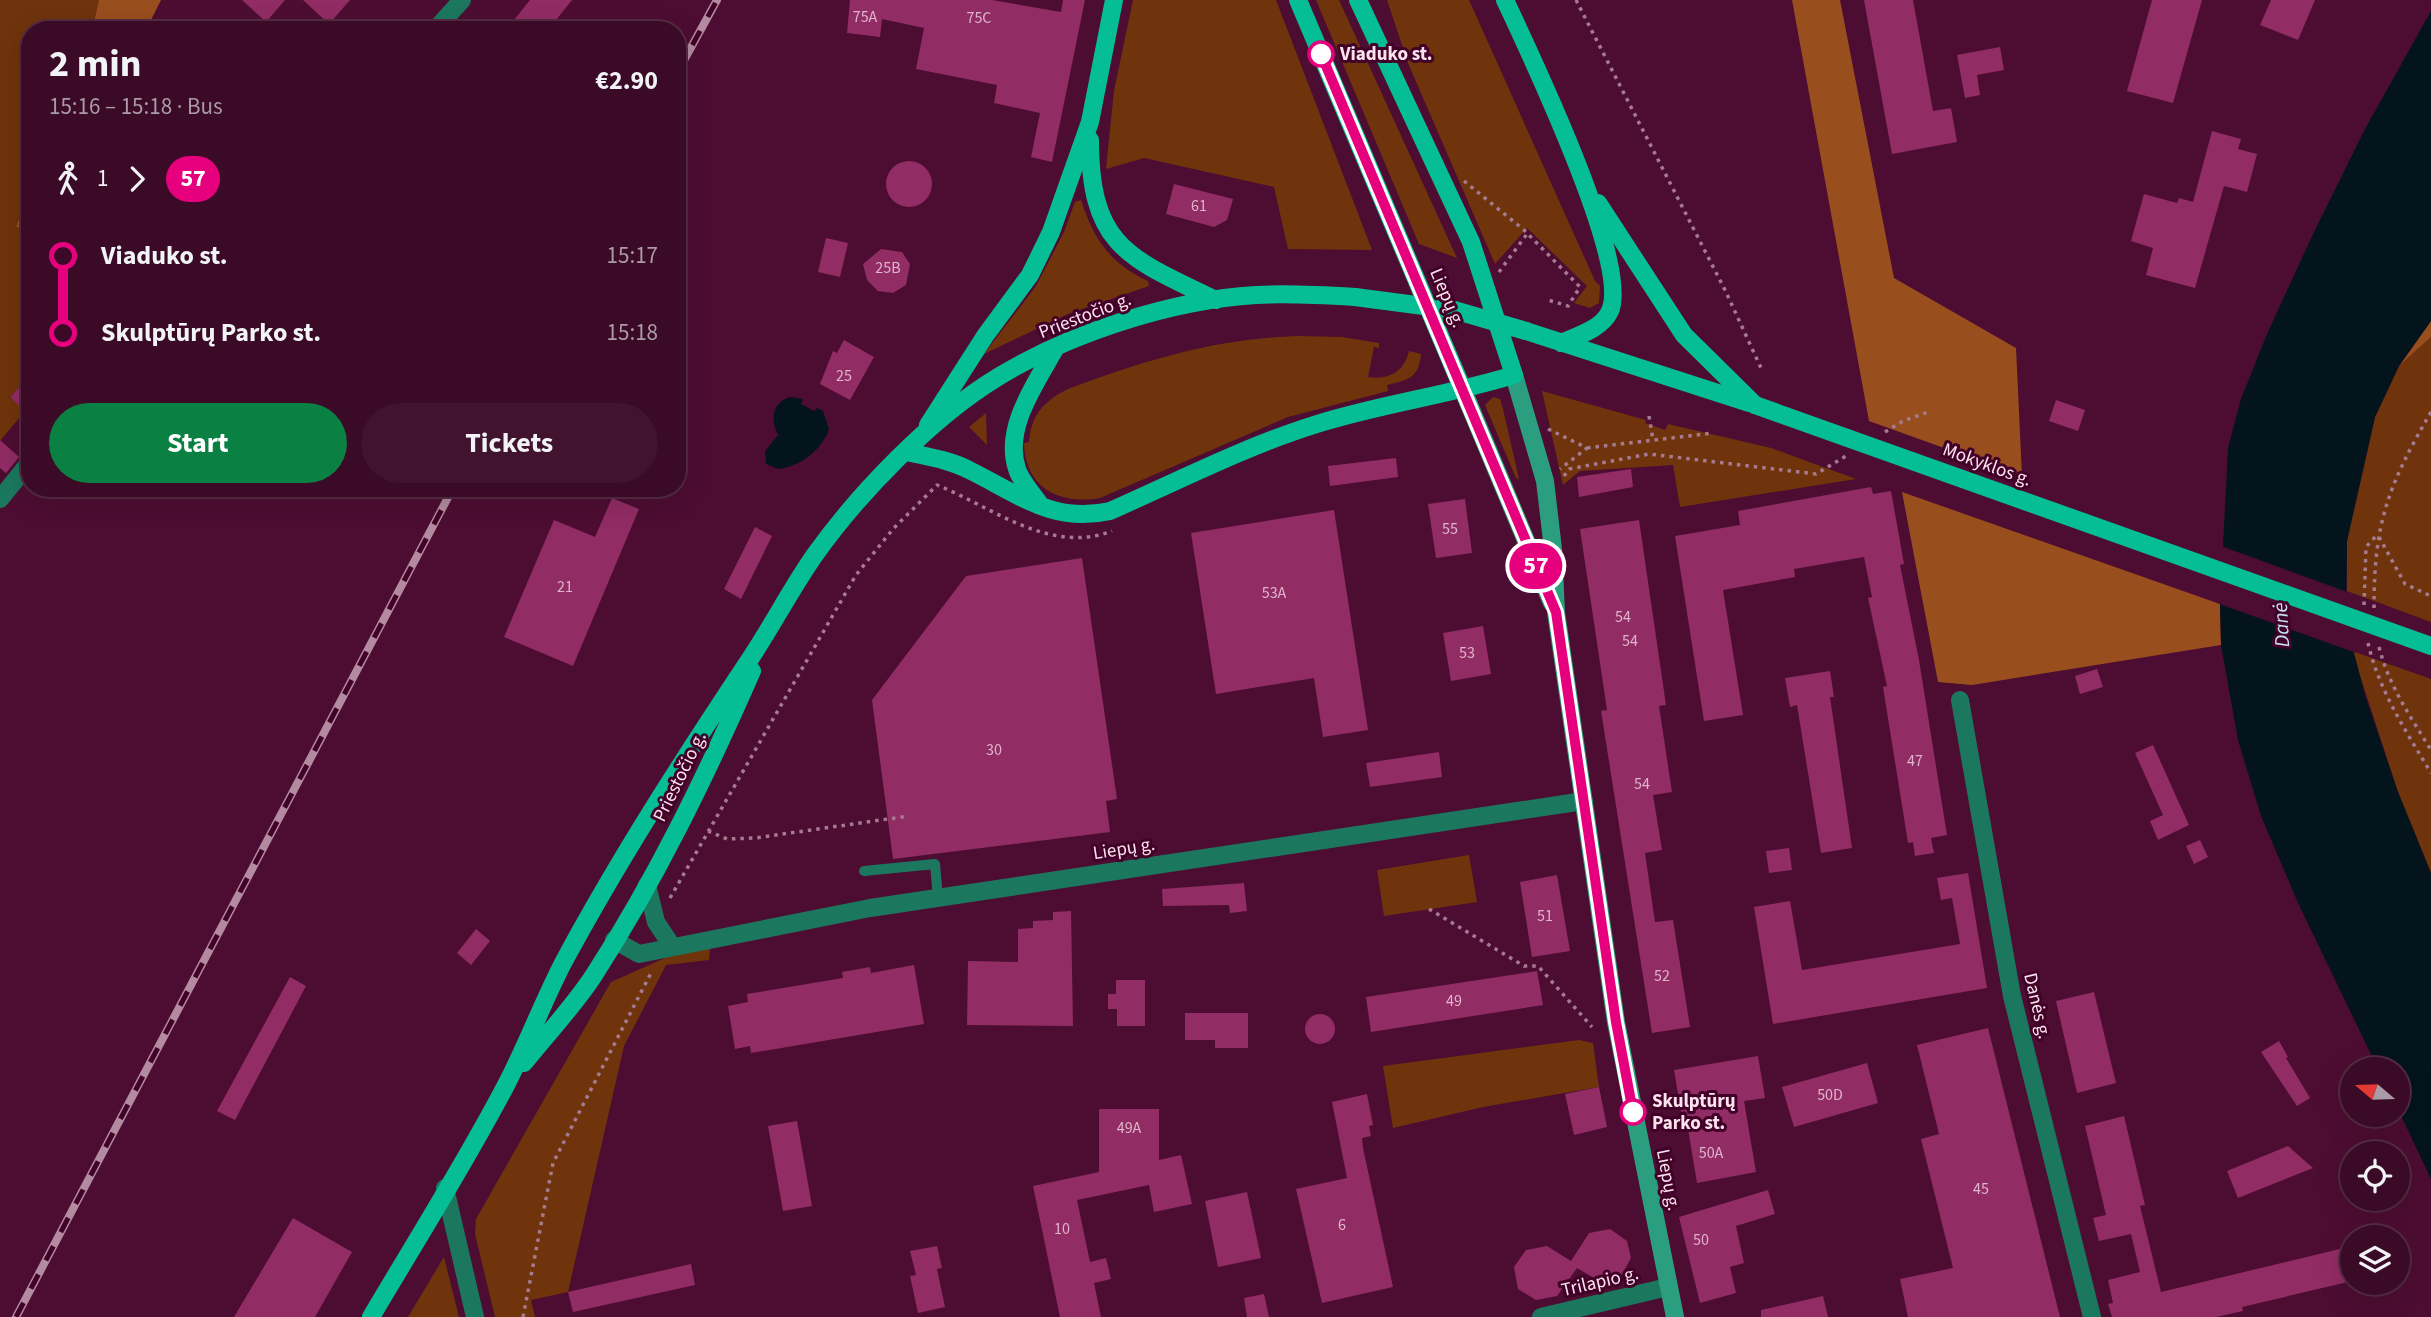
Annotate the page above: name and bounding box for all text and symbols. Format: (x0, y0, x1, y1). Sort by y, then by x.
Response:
house number: 75A (853, 6, 878, 28)
house number: 75C (966, 7, 992, 29)
text: 2 min (49, 37, 141, 91)
marker: Viaduko st. (1308, 41, 1334, 67)
place label: Viaduko st. (1339, 41, 1433, 68)
text: €2.90 (595, 62, 658, 99)
text: 15:16 – 15:18 · Bus (49, 90, 223, 123)
icon: walk (49, 160, 87, 198)
icon: forward (118, 160, 156, 198)
text: 57 (180, 161, 206, 196)
text: 1 (97, 162, 108, 195)
house number: 61 (1191, 195, 1207, 217)
text: Viaduko st. (101, 237, 228, 274)
text: 15:17 (607, 239, 658, 272)
house number: 25B (875, 257, 901, 279)
street label: Liepų g. (1422, 264, 1472, 332)
street label: Priestočio g. (1035, 286, 1135, 346)
text: Skulptūrų Parko st. (101, 314, 321, 351)
text: 15:18 (607, 316, 658, 349)
house number: 25 (836, 365, 852, 387)
button: Start (49, 403, 347, 483)
button: Tickets (361, 403, 658, 483)
street label: Mokyklos g. (1939, 436, 2035, 494)
house number: 55 (1442, 518, 1458, 540)
line badge: 57 (1504, 543, 1568, 589)
text: 57 (1523, 548, 1549, 583)
house number: 21 (557, 576, 573, 598)
house number: 53A (1262, 582, 1287, 604)
water label: Danė (2265, 602, 2297, 648)
house number: 54 (1615, 606, 1631, 628)
house number: 54 (1622, 630, 1638, 652)
house number: 53 (1459, 642, 1475, 664)
street label: Priestočio g. (647, 727, 713, 827)
house number: 30 (986, 739, 1002, 761)
house number: 47 (1907, 750, 1923, 772)
house number: 54 (1634, 773, 1650, 795)
street label: Liepų g. (1091, 831, 1157, 867)
house number: 51 (1537, 905, 1553, 927)
house number: 52 (1654, 965, 1670, 987)
street label: Danės g. (2016, 970, 2058, 1042)
house number: 49 (1446, 990, 1462, 1012)
north arrow (2340, 1057, 2410, 1127)
map controls (2340, 1057, 2410, 1295)
house number: 50D (1817, 1084, 1843, 1106)
place label: Skulptūrų Parko st. (1652, 1088, 1736, 1137)
marker: Skulptūrų Parko st. (1620, 1099, 1646, 1125)
house number: 49A (1117, 1117, 1142, 1139)
button: locate (2340, 1141, 2410, 1211)
house number: 50A (1699, 1142, 1724, 1164)
street label: Liepų g. (1649, 1147, 1687, 1213)
house number: 45 (1973, 1178, 1989, 1200)
house number: 6 (1338, 1214, 1346, 1236)
house number: 10 (1054, 1218, 1070, 1240)
button: layers (2340, 1225, 2410, 1295)
house number: 50 (1693, 1229, 1709, 1251)
street label: Trilapio g. (1559, 1260, 1641, 1304)

